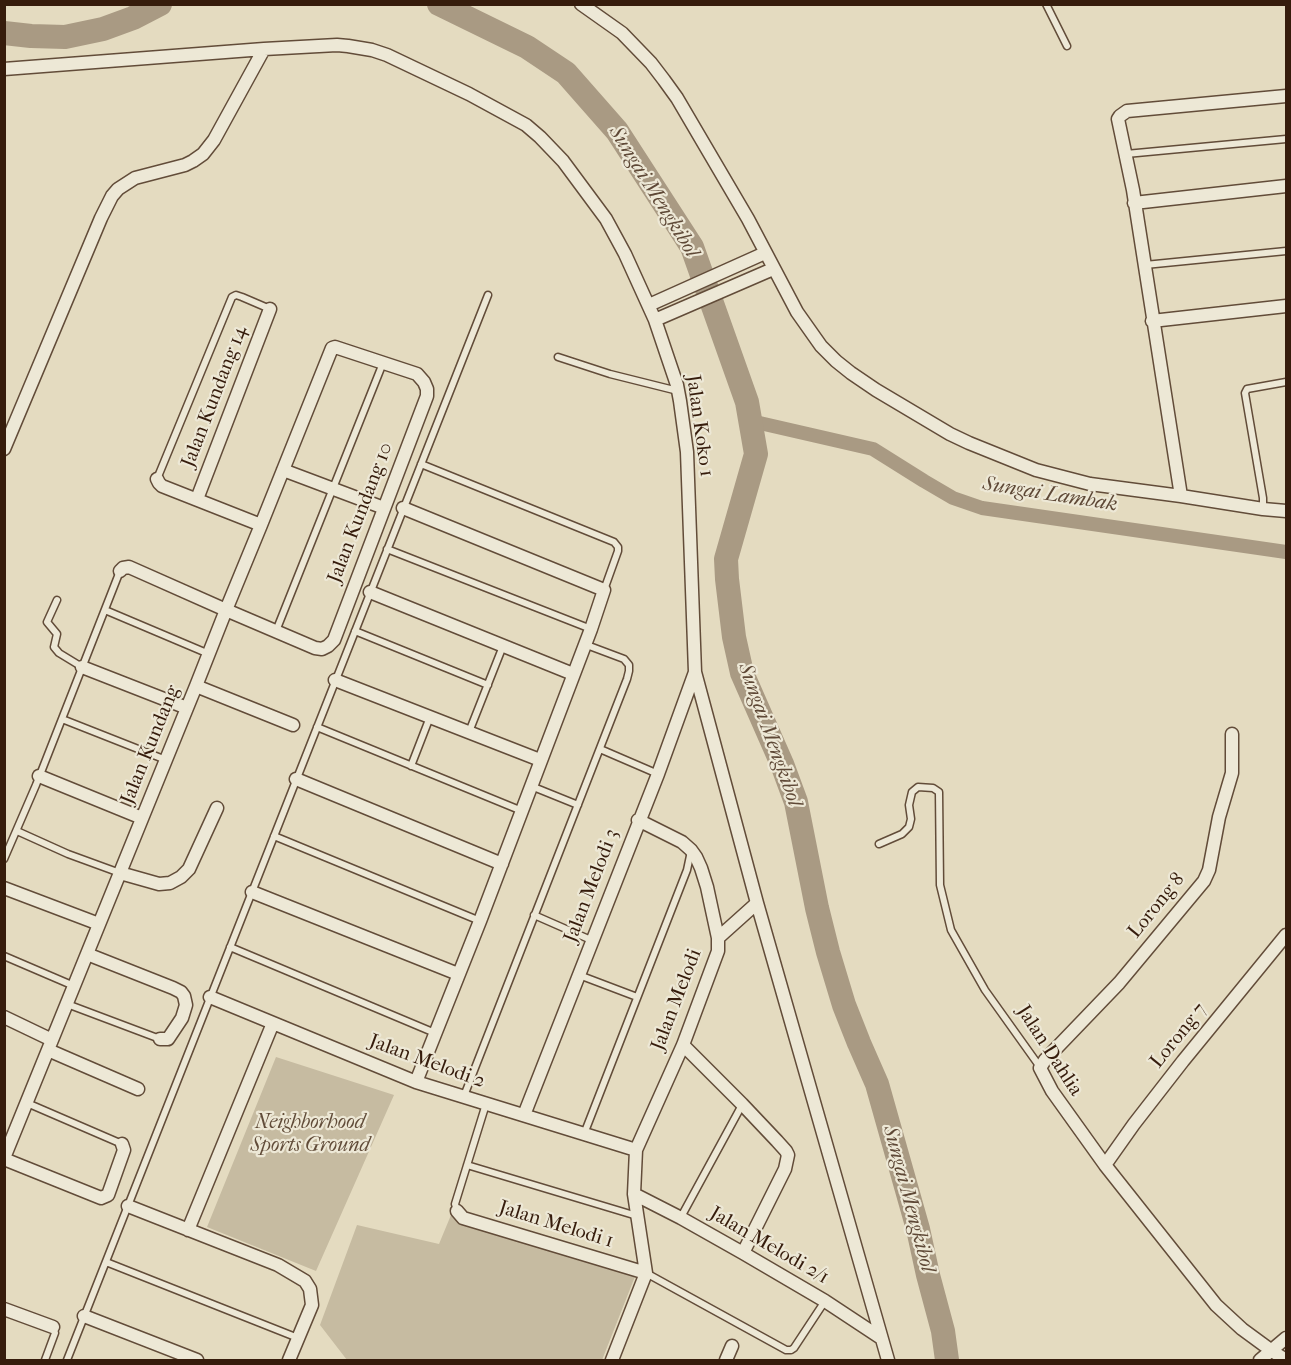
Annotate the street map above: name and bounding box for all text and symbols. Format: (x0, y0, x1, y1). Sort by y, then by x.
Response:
water label: Sungai Mengkibol (602, 122, 704, 262)
street label: Jalan Kundang 14 (177, 323, 253, 471)
street label: Jalan Koko 1 (680, 373, 718, 479)
street label: Jalan Kundang 10 (323, 439, 399, 587)
water label: Sungai Lambak (981, 472, 1119, 518)
water label: Sungai Mengkibol (731, 660, 807, 810)
street label: Jalan Kundang (116, 682, 186, 808)
street label: Jalan Melodi 3 (559, 826, 625, 946)
street label: Lorong 8 (1123, 868, 1191, 944)
street label: Jalan Melodi (647, 946, 707, 1054)
street label: Lorong 7 (1146, 999, 1212, 1073)
street label: Jalan Dahlia (1011, 1001, 1087, 1101)
street label: Jalan Melodi 2 (366, 1030, 488, 1094)
park label: Neighborhood Sports Ground (250, 1111, 370, 1158)
water label: Sungai Mengkibol (876, 1123, 940, 1275)
street label: Jalan Melodi 1 (496, 1196, 616, 1254)
street label: Jalan Melodi 2/1 (705, 1202, 833, 1290)

